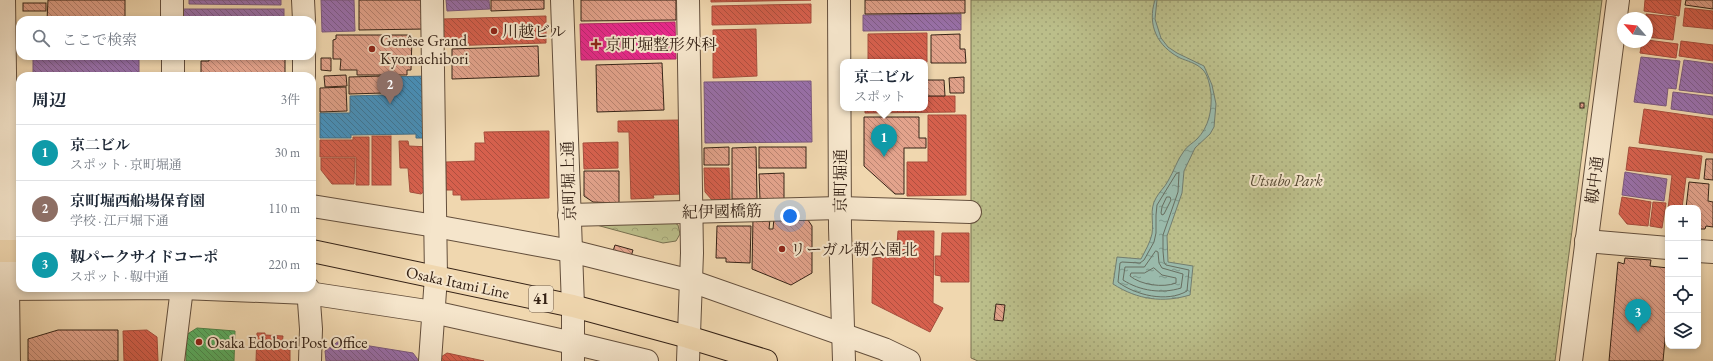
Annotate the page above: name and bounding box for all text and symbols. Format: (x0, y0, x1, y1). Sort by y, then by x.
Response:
north arrow (1617, 12, 1653, 48)
search box (16, 16, 316, 60)
place label: 川越ビル (502, 21, 566, 42)
marker: 川越ビル (489, 26, 499, 36)
icon: search (30, 27, 52, 49)
text: ここで検索 (62, 30, 137, 49)
place label: Genêse Grand Kyomachibori (380, 30, 468, 69)
place label: 京町堀整形外科 (605, 34, 717, 55)
marker: 京町堀整形外科 (590, 38, 602, 50)
marker: Genêse Grand Kyomachibori (367, 44, 377, 54)
popup (840, 59, 928, 111)
text: 京二ビル (854, 67, 914, 86)
pin: 2 (377, 71, 403, 104)
text: スポット (854, 88, 906, 105)
text: 周辺 (32, 89, 66, 111)
text: 3件 (281, 91, 300, 108)
pin: 1 (871, 124, 897, 157)
text: 京二ビル (70, 135, 130, 154)
street label: 京町堀上通 (557, 141, 580, 221)
text: 1 (42, 144, 48, 161)
text: 30 m (275, 144, 300, 161)
street label: 京町堀通 (830, 149, 851, 213)
street label: 靱中通 (1581, 155, 1608, 205)
text: スポット · 京町堀通 (70, 156, 182, 173)
park label: Utsubo Park (1249, 170, 1324, 191)
text: 京町堀西船場保育園 (70, 191, 205, 210)
text: 2 (42, 200, 48, 217)
text: 110 m (269, 200, 300, 217)
street label: 紀伊國橋筋 (682, 200, 762, 223)
map controls (1665, 205, 1701, 349)
button: + (1665, 205, 1701, 241)
your location (780, 206, 800, 226)
text: 学校 · 江戸堀下通 (70, 212, 169, 229)
place label: リーガル靭公園北 (790, 239, 918, 260)
button: − (1665, 241, 1701, 277)
marker: リーガル靭公園北 (777, 244, 787, 254)
text: 靱パークサイドコーポ (70, 247, 218, 266)
text: 3 (42, 256, 48, 273)
text: 220 m (269, 256, 300, 273)
street label: Osaka Itami Line (404, 261, 512, 304)
text: スポット · 靱中通 (70, 268, 169, 285)
button: locate (1665, 277, 1701, 313)
road number: 41 (529, 286, 553, 312)
pin: 3 (1625, 299, 1651, 332)
button: layers (1665, 313, 1701, 349)
place label: Osaka Edobori Post Office (207, 332, 368, 353)
marker: Osaka Edobori Post Office (194, 337, 204, 347)

